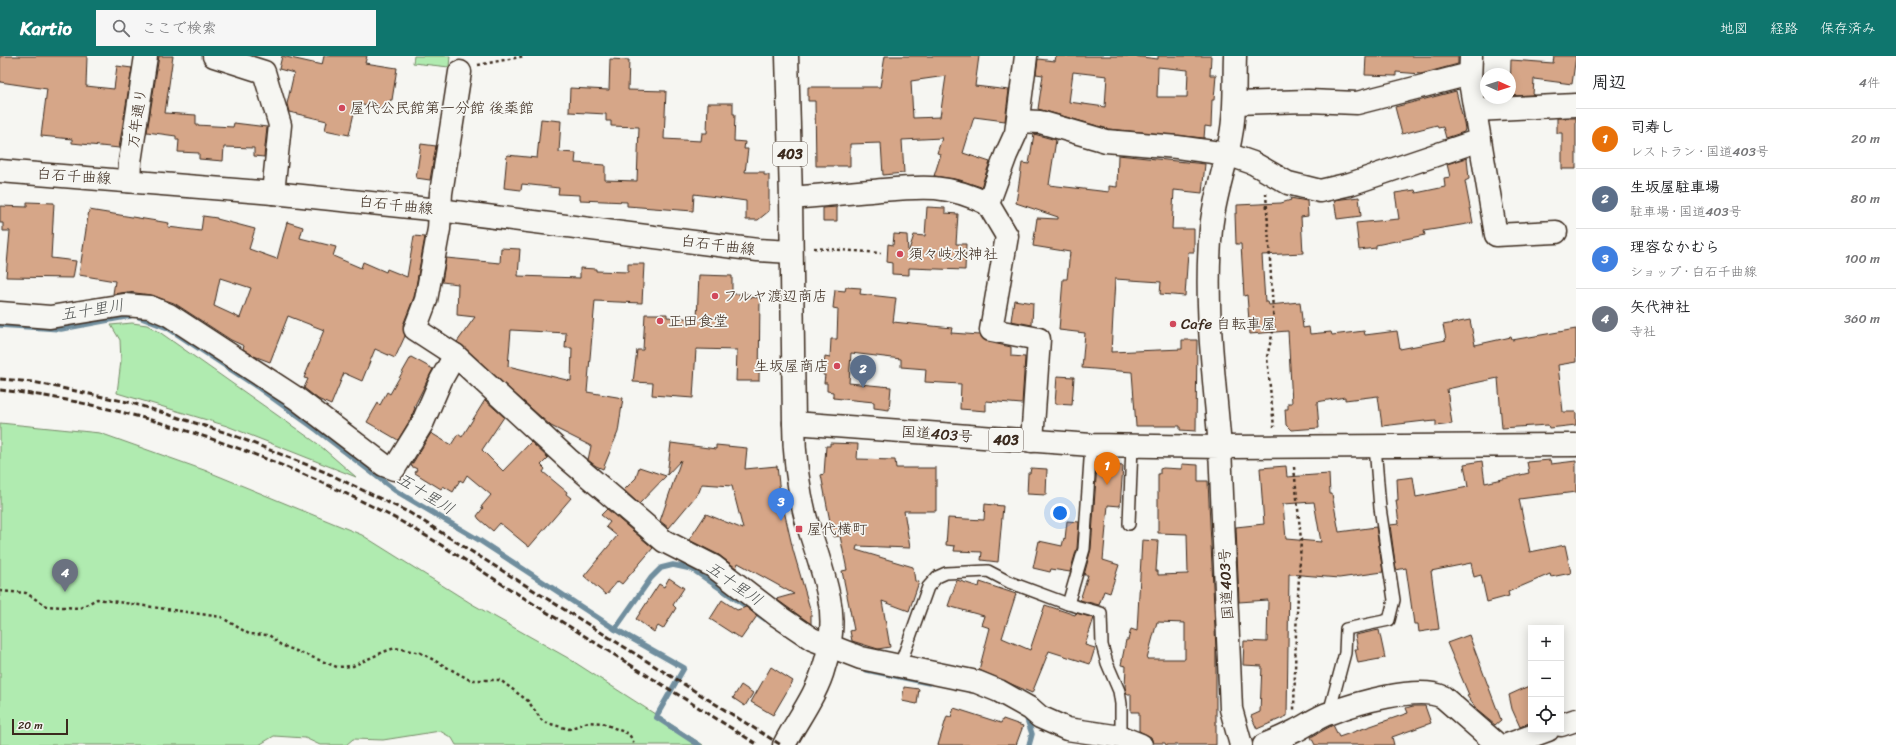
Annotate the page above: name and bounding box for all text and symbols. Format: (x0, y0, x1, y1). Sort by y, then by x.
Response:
search box (96, 10, 376, 46)
text: Kartio (20, 12, 72, 45)
text: ここで検索 (142, 15, 217, 41)
text: 地図 (1720, 16, 1748, 41)
text: 経路 (1770, 16, 1798, 41)
text: 保存済み (1820, 16, 1876, 41)
icon: search (110, 17, 132, 39)
text: 周辺 (1592, 67, 1626, 97)
north arrow (1480, 68, 1516, 104)
text: 4件 (1859, 71, 1880, 94)
street label: 万年通り (120, 86, 154, 150)
place label: 屋代公民館第一分館 後薬館 (350, 95, 534, 121)
marker: 屋代公民館第一分館 後薬館 (337, 103, 347, 113)
text: 司寿し (1630, 114, 1675, 140)
text: 1 (1602, 127, 1608, 150)
text: 20 m (1851, 127, 1880, 150)
text: レストラン · 国道403号 (1630, 140, 1769, 163)
road number: 403 (773, 142, 807, 166)
street label: 白石千曲線 (36, 160, 112, 192)
text: 生坂屋駐車場 (1630, 174, 1720, 200)
text: 2 (1601, 187, 1609, 210)
text: 80 m (1851, 187, 1880, 210)
street label: 白石千曲線 (357, 188, 435, 222)
text: 駐車場 · 国道403号 (1630, 200, 1742, 223)
street label: 白石千曲線 (679, 228, 757, 262)
text: 理容なかむら (1630, 234, 1720, 260)
place label: 須々岐水神社 (908, 241, 998, 267)
text: 3 (1601, 247, 1609, 270)
text: 100 m (1845, 247, 1880, 270)
marker: 須々岐水神社 (895, 249, 905, 259)
text: ショップ · 白石千曲線 (1630, 260, 1757, 283)
place label: フルヤ渡辺商店 (723, 283, 827, 309)
water label: 五十里川 (58, 290, 126, 329)
marker: フルヤ渡辺商店 (710, 291, 720, 301)
text: 矢代神社 (1630, 294, 1690, 320)
text: 4 (1601, 307, 1609, 330)
text: 360 m (1844, 307, 1880, 330)
place label: 正田食堂 (668, 308, 728, 334)
place label: Cafe 自転車屋 (1181, 311, 1276, 337)
marker: 正田食堂 (655, 316, 665, 326)
marker: Cafe 自転車屋 (1168, 319, 1178, 329)
text: 寺社 (1630, 320, 1656, 343)
place label: 生坂屋商店 (754, 353, 829, 379)
pin: 2 (850, 355, 876, 388)
marker: 生坂屋商店 (832, 361, 842, 371)
street label: 国道403号 (900, 419, 974, 449)
road number: 403 (989, 428, 1023, 452)
pin: 1 (1094, 452, 1120, 485)
water label: 五十里川 (391, 464, 461, 523)
pin: 3 (768, 488, 794, 521)
your location (1050, 503, 1070, 523)
place label: 屋代横町 (807, 516, 868, 542)
marker: 屋代横町 (794, 524, 804, 534)
street label: 国道403号 (1211, 547, 1241, 621)
water label: 五十里川 (700, 553, 769, 614)
pin: 4 (52, 559, 78, 592)
map controls (1528, 625, 1564, 733)
button: + (1528, 625, 1564, 661)
button: − (1528, 661, 1564, 697)
button: locate (1528, 697, 1564, 733)
text: 20 m (18, 716, 43, 735)
scale bar (12, 717, 68, 736)

